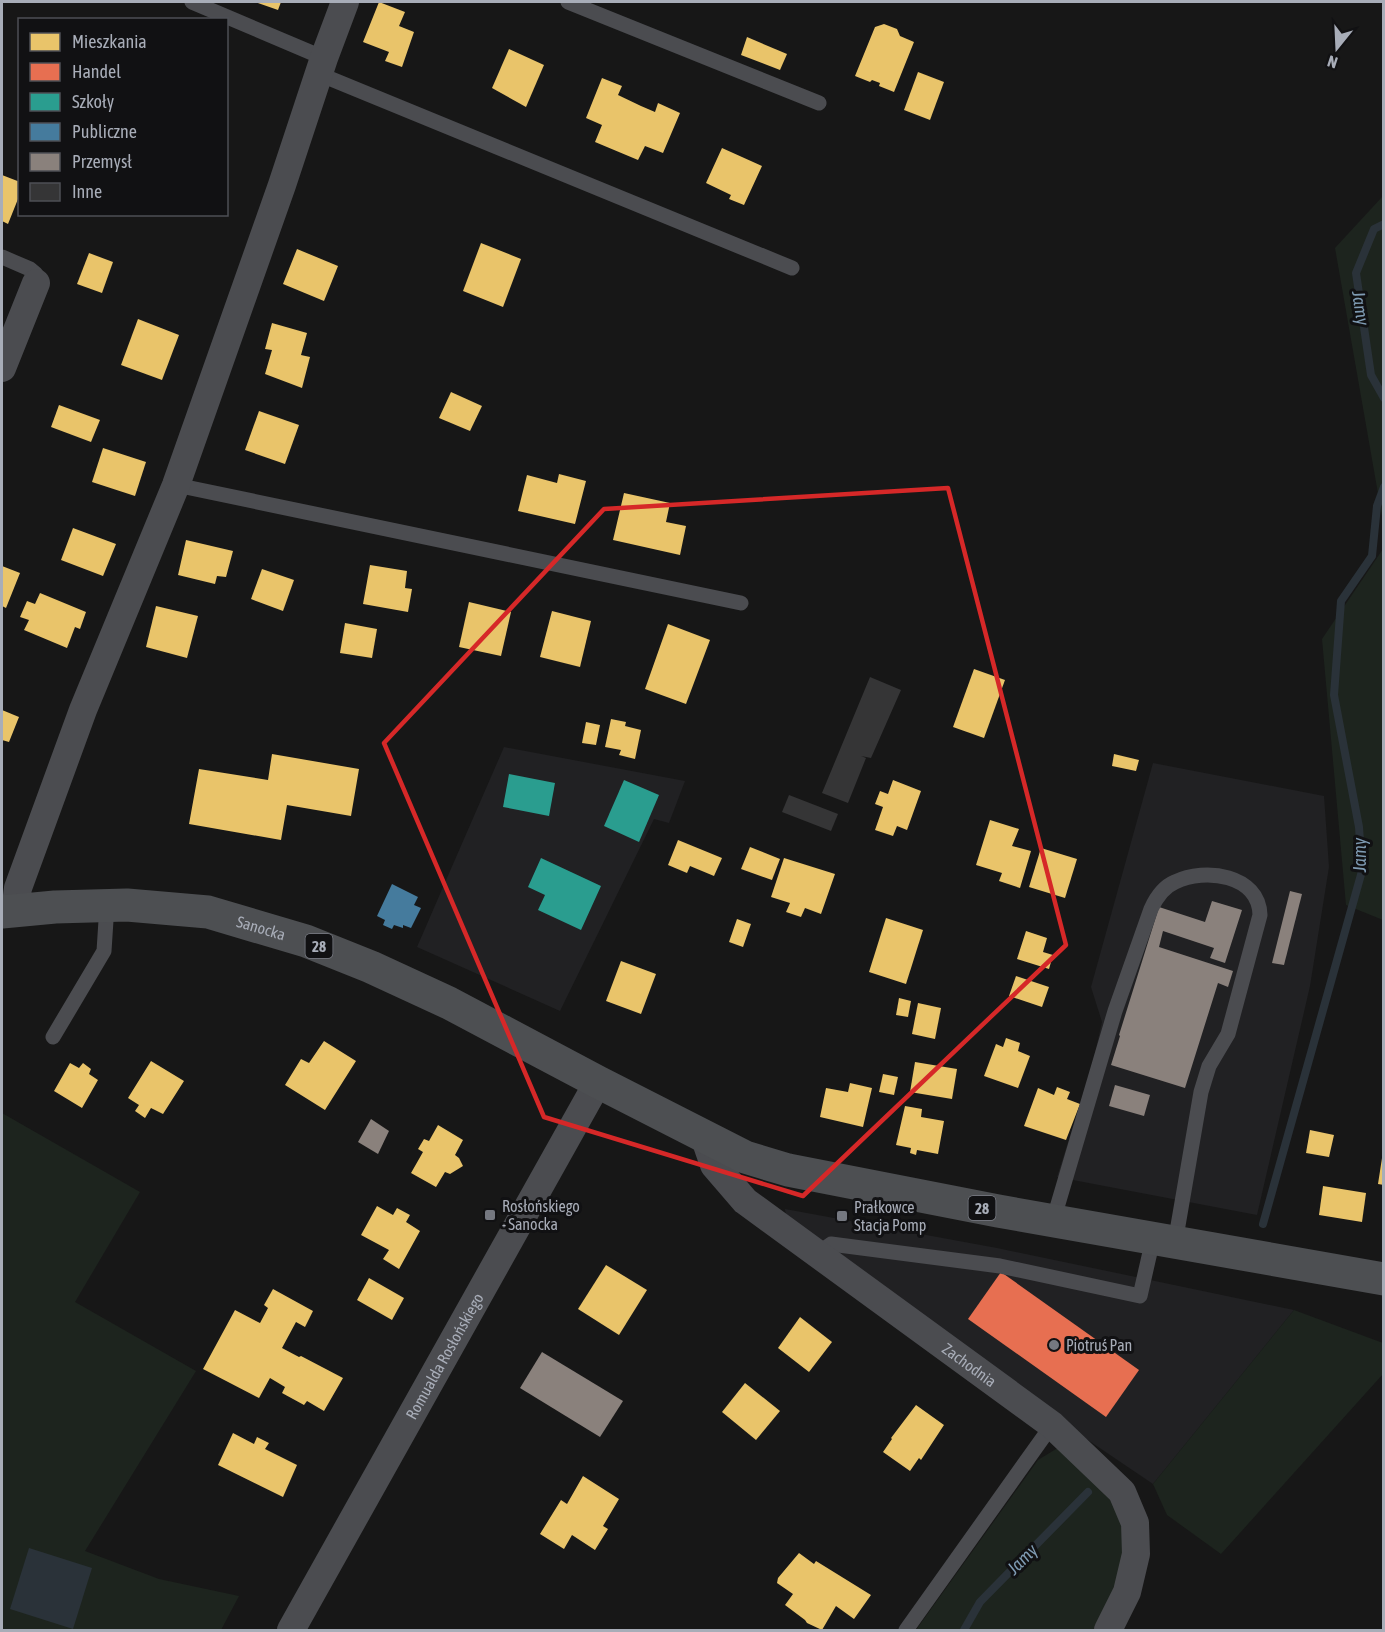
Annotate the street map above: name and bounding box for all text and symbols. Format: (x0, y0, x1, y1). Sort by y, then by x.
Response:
legend (18, 18, 228, 216)
north arrow (1307, 18, 1367, 78)
text: Mieszkania (72, 31, 147, 52)
text: N (1325, 52, 1340, 72)
text: Handel (72, 61, 121, 82)
text: Szkoły (72, 91, 114, 112)
text: Publiczne (72, 121, 137, 142)
text: Przemysł (72, 151, 132, 172)
text: Inne (72, 181, 102, 202)
water label: Jamy (1348, 288, 1374, 327)
water label: Jamy (1349, 837, 1370, 873)
street label: Sanocka (235, 912, 288, 943)
road number: 28 (306, 934, 332, 958)
road number: 28 (968, 1196, 996, 1220)
place label: Rosłońskiego - Sanocka (502, 1197, 580, 1233)
place label: Prałkowce Stacja Pomp (854, 1198, 926, 1235)
marker: Rosłońskiego - Sanocka (483, 1208, 497, 1222)
marker: Prałkowce Stacja Pomp (835, 1209, 849, 1223)
street label: Romualda Rosłońskiego (402, 1290, 487, 1422)
place label: Piotruś Pan (1066, 1336, 1132, 1354)
marker: Piotruś Pan (1047, 1338, 1061, 1352)
street label: Zachodnia (939, 1339, 1000, 1390)
water label: Jamy (1002, 1539, 1042, 1579)

